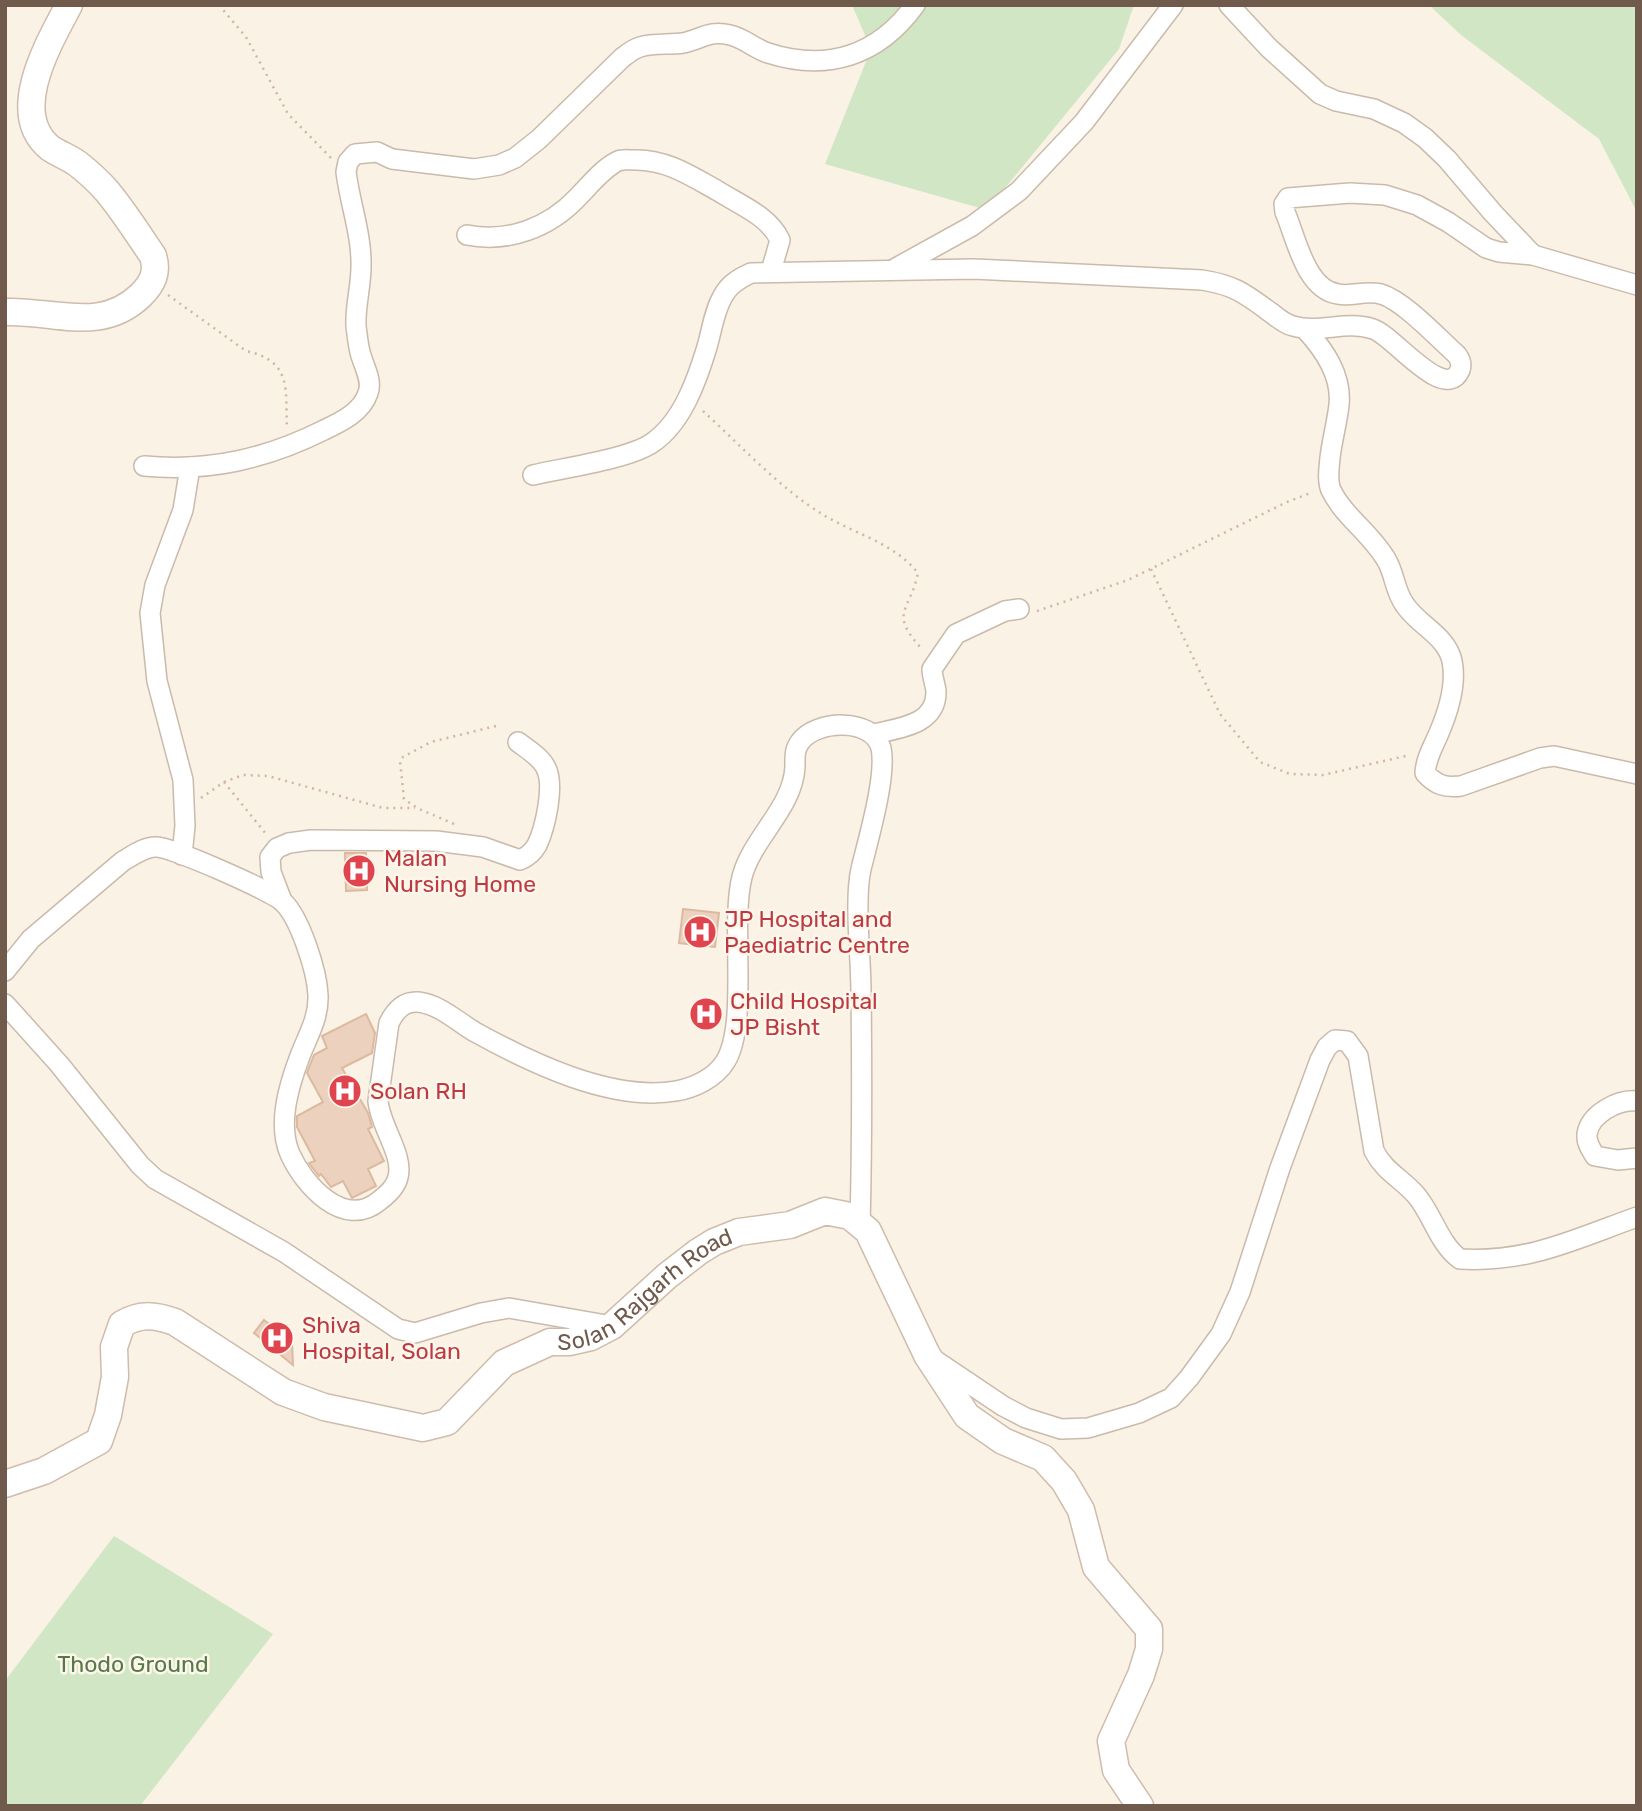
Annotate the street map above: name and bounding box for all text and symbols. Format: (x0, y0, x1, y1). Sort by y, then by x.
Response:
place label: Malan Nursing Home (384, 844, 536, 898)
hospital icon: Malan Nursing Home (340, 852, 378, 890)
place label: JP Hospital and Paediatric Centre (724, 905, 910, 959)
hospital icon: JP Hospital and Paediatric Centre (681, 913, 719, 951)
place label: Child Hospital JP Bisht (730, 987, 878, 1041)
hospital icon: Child Hospital JP Bisht (687, 995, 725, 1033)
hospital icon: Solan RH (326, 1072, 364, 1110)
place label: Solan RH (370, 1077, 467, 1105)
street label: Solan Rajgarh Road (557, 1222, 736, 1356)
place label: Shiva Hospital, Solan (302, 1311, 461, 1365)
hospital icon: Shiva Hospital, Solan (258, 1319, 296, 1357)
park label: Thodo Ground (57, 1650, 209, 1678)

